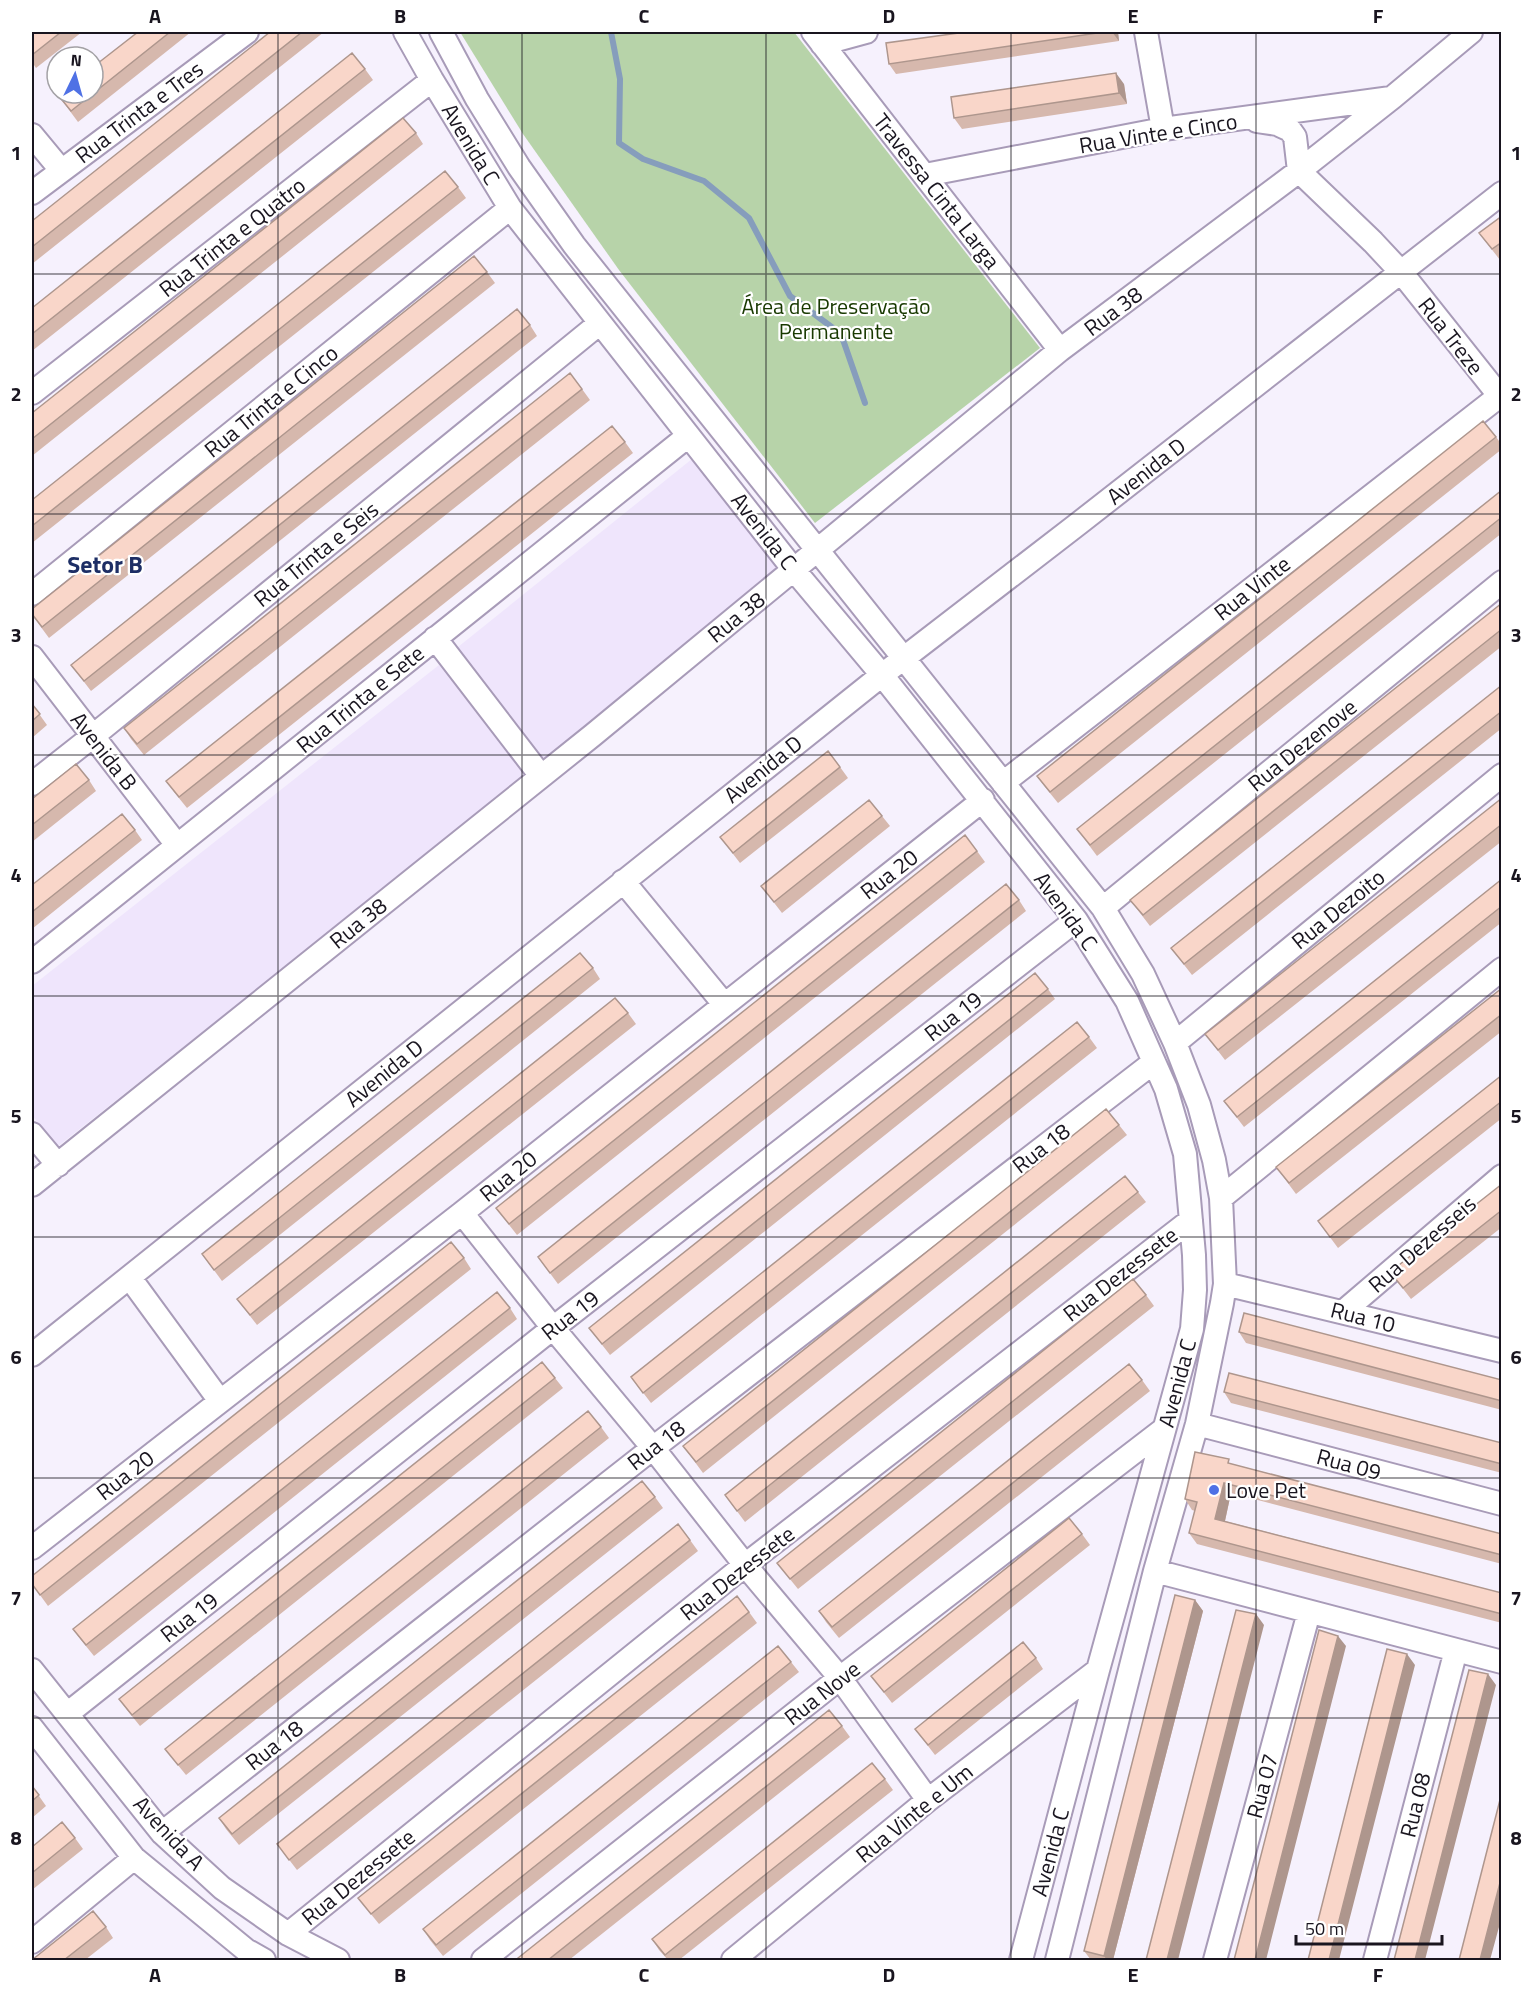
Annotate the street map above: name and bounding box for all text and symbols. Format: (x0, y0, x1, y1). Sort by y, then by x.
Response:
text: A (149, 0, 161, 31)
text: B (394, 0, 406, 31)
text: C (639, 0, 650, 31)
text: D (883, 0, 895, 31)
text: E (1127, 0, 1139, 31)
text: F (1373, 0, 1384, 31)
north arrow (45, 45, 105, 105)
text: N (70, 48, 83, 72)
street label: Rua Trinta e Tres (68, 52, 210, 172)
street label: Avenida C (433, 97, 509, 191)
street label: Rua Vinte e Cinco (1076, 104, 1240, 162)
street label: Travessa Cinta Larga (865, 106, 1009, 276)
text: 1 (10, 137, 22, 168)
text: 1 (1510, 137, 1522, 168)
street label: Rua Trinta e Quatro (151, 169, 313, 305)
street label: Rua 38 (1077, 278, 1149, 344)
park label: Área de Preservação Permanente (741, 289, 931, 348)
street label: Rua Treze (1410, 290, 1492, 382)
street label: Rua Trinta e Cinco (197, 336, 345, 466)
text: 2 (10, 378, 22, 409)
text: 2 (1510, 378, 1522, 409)
street label: Avenida D (1099, 429, 1193, 513)
street label: Avenida C (723, 485, 805, 577)
street label: Rua Trinta e Seis (246, 493, 386, 615)
district label: Setor B (67, 546, 143, 582)
street label: Rua Vinte (1206, 547, 1298, 629)
street label: Rua 38 (700, 583, 772, 651)
text: 3 (10, 619, 22, 650)
text: 3 (1510, 619, 1522, 650)
street label: Rua Trinta e Sete (289, 637, 431, 761)
street label: Rua Dezenove (1240, 690, 1364, 800)
street label: Avenida B (62, 704, 146, 798)
street label: Avenida D (716, 727, 810, 811)
street label: Rua 20 (853, 840, 925, 908)
text: 4 (10, 859, 22, 890)
text: 4 (1510, 859, 1522, 890)
street label: Rua Dezoito (1284, 861, 1392, 957)
street label: Avenida C (1026, 864, 1106, 958)
street label: Rua 38 (322, 889, 394, 957)
street label: Rua 19 (917, 982, 989, 1050)
street label: Avenida D (337, 1031, 431, 1115)
text: 5 (10, 1100, 22, 1131)
text: 5 (1510, 1100, 1522, 1131)
street label: Rua 18 (1005, 1114, 1077, 1182)
street label: Rua 20 (472, 1142, 544, 1210)
street label: Rua Dezesseis (1360, 1187, 1484, 1301)
street label: Rua Dezessete (1055, 1218, 1185, 1330)
street label: Rua 19 (534, 1281, 606, 1349)
street label: Rua 10 (1327, 1293, 1399, 1341)
street label: Avenida C (1149, 1335, 1205, 1431)
text: 6 (10, 1341, 22, 1372)
text: 6 (1510, 1341, 1522, 1372)
street label: Rua 18 (620, 1411, 692, 1479)
street label: Rua 09 (1313, 1439, 1385, 1489)
street label: Rua 20 (89, 1441, 161, 1509)
place label: Love Pet (1226, 1473, 1306, 1507)
marker: Love Pet (1207, 1483, 1221, 1497)
street label: Rua Dezessete (672, 1517, 802, 1629)
text: 7 (10, 1582, 22, 1613)
text: 7 (1510, 1582, 1522, 1613)
street label: Rua 19 (153, 1583, 225, 1651)
street label: Rua Nove (777, 1652, 867, 1734)
street label: Rua 18 (238, 1711, 310, 1779)
street label: Rua 07 (1237, 1750, 1287, 1822)
street label: Rua Vinte e Um (848, 1755, 980, 1871)
street label: Rua 08 (1391, 1769, 1439, 1841)
street label: Avenida A (125, 1788, 213, 1878)
street label: Avenida C (1022, 1804, 1078, 1900)
street label: Rua Dezessete (294, 1820, 422, 1934)
text: 8 (10, 1822, 22, 1853)
text: 8 (1510, 1822, 1522, 1853)
scale bar (1296, 1908, 1442, 1946)
text: 50 m (1305, 1915, 1344, 1942)
text: A (149, 1959, 161, 1990)
text: B (394, 1959, 406, 1990)
text: C (639, 1959, 650, 1990)
text: D (883, 1959, 895, 1990)
text: E (1127, 1959, 1139, 1990)
text: F (1373, 1959, 1384, 1990)

